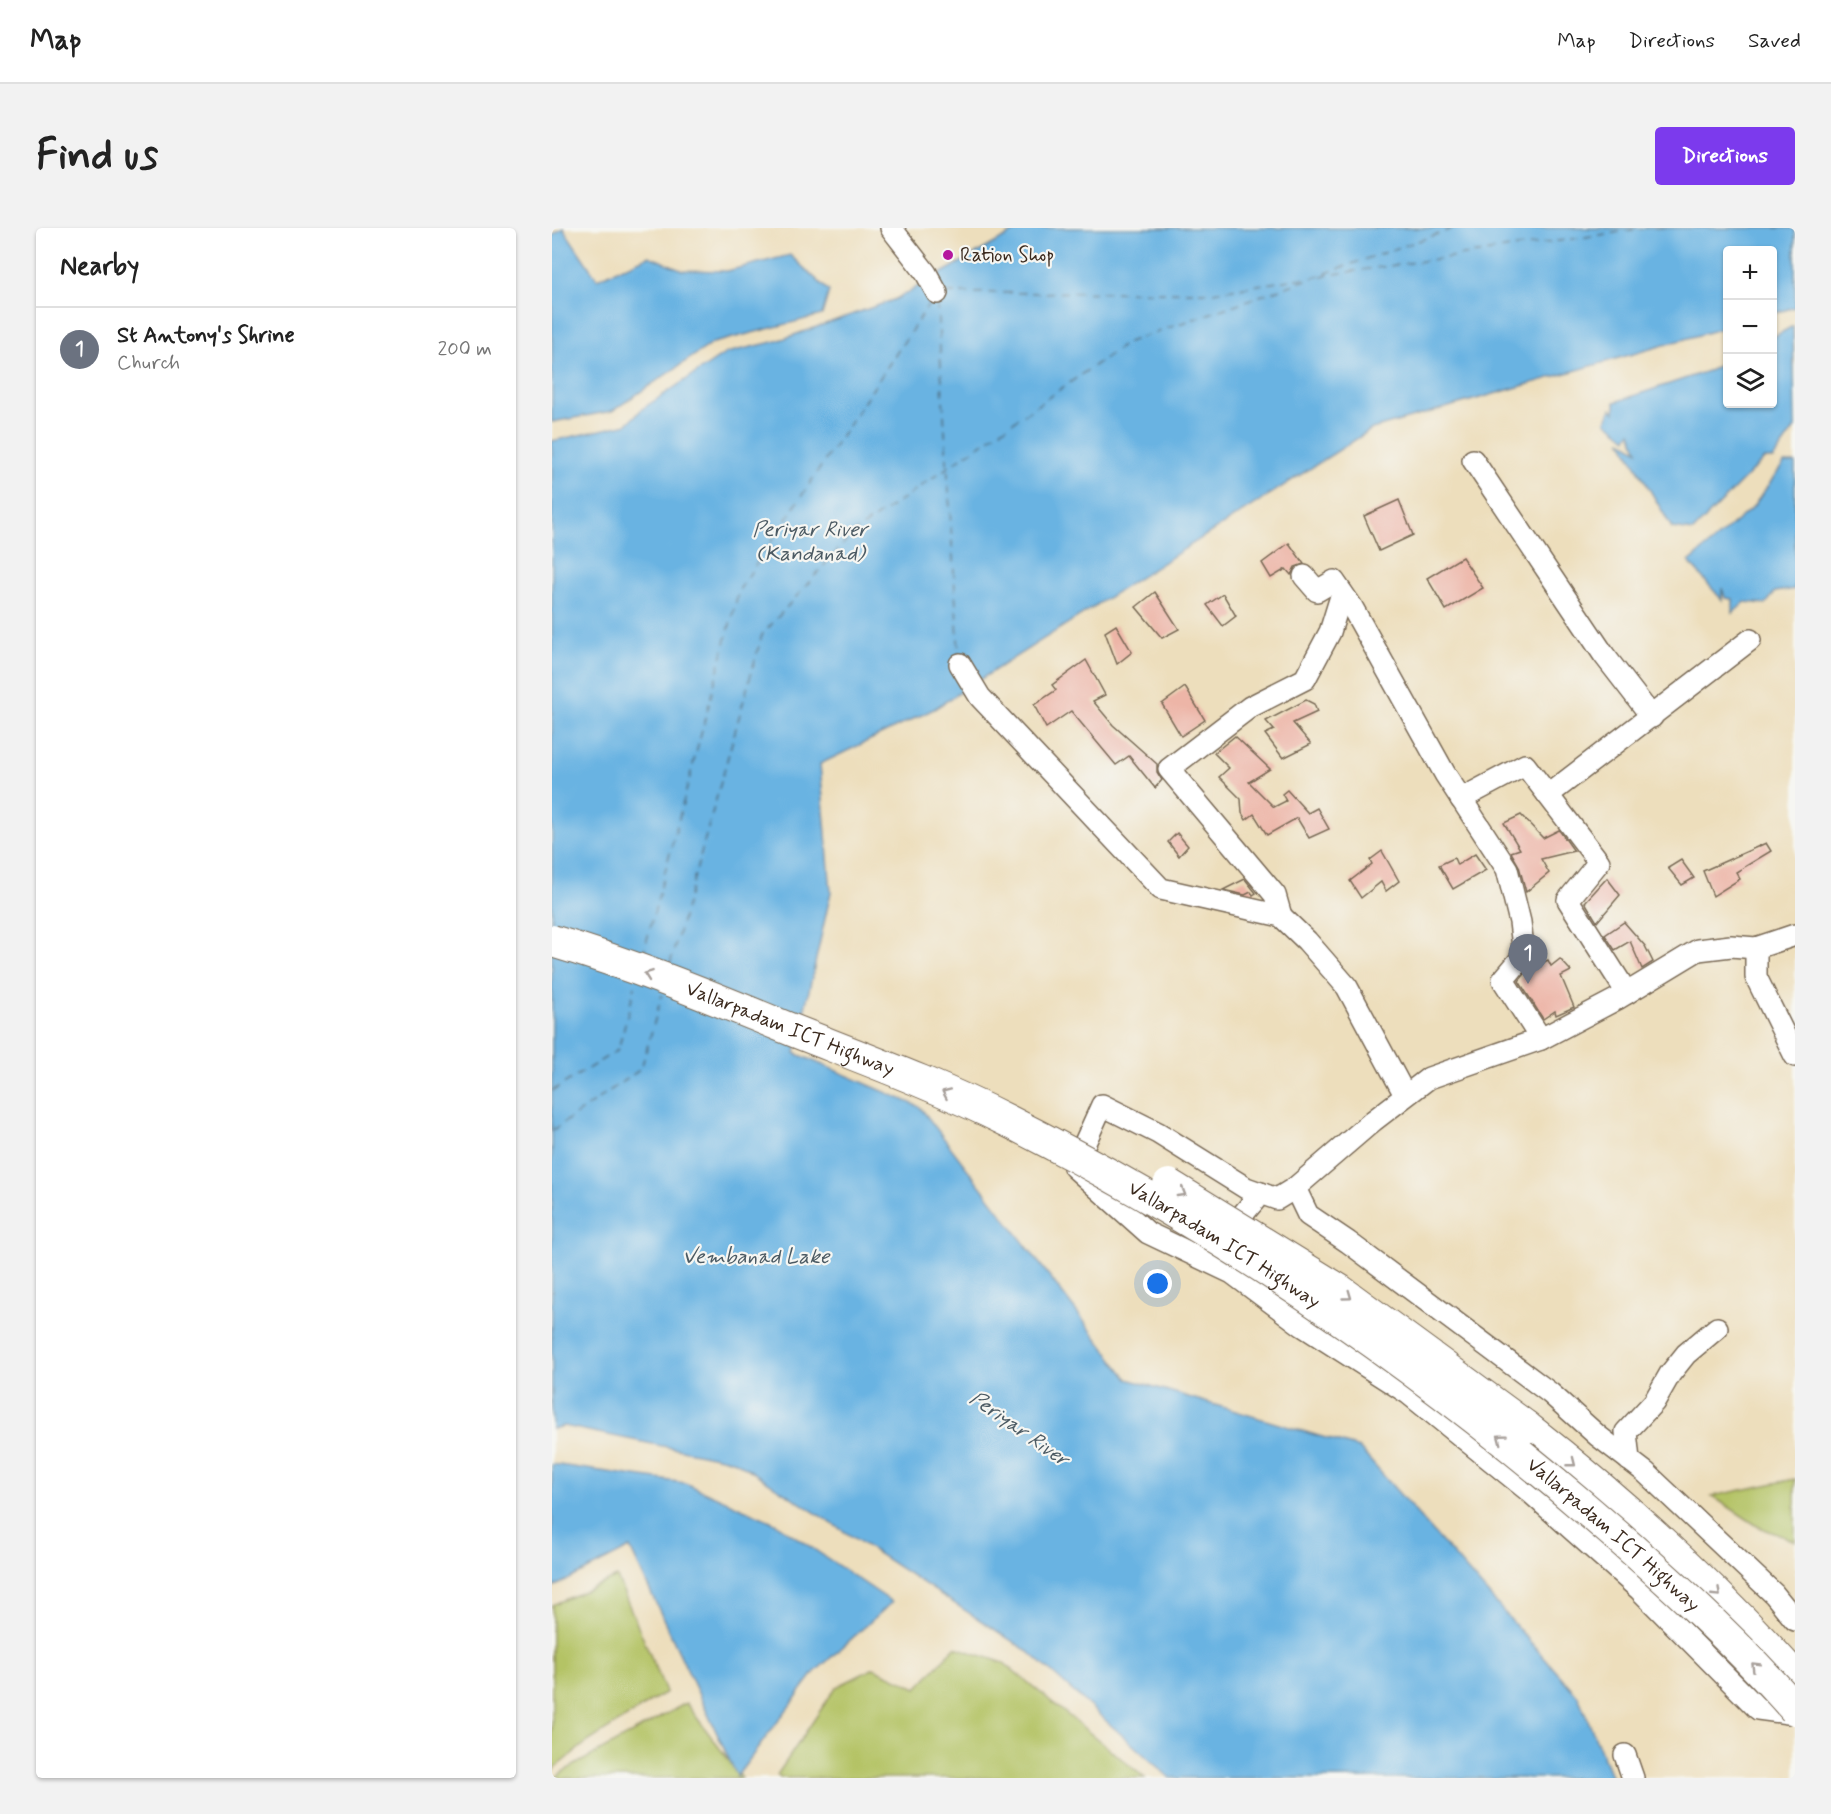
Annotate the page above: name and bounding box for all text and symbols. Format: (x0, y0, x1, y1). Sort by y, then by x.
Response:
text: Map (30, 23, 81, 60)
text: Map (1557, 27, 1596, 55)
text: Directions (1629, 27, 1715, 55)
text: Saved (1748, 27, 1801, 55)
button: Directions (1655, 127, 1795, 185)
text: Find us (36, 129, 158, 184)
place label: Ration Shop (960, 242, 1054, 269)
map controls (1723, 246, 1777, 408)
button: + (1723, 246, 1777, 300)
marker: Ration Shop (941, 248, 955, 262)
text: Nearby (60, 250, 139, 284)
button: − (1723, 300, 1777, 354)
text: St Antony's Shrine (117, 322, 295, 350)
text: 1 (75, 336, 84, 363)
text: 200 m (437, 336, 492, 363)
text: Church (117, 350, 180, 377)
button: layers (1723, 354, 1777, 408)
water label: Periyar River (Kandanad) (752, 516, 870, 568)
pin: 1 (1508, 934, 1548, 984)
one-way arrow (643, 969, 654, 982)
street label: Vallarpadam ICT Highway (682, 975, 898, 1082)
one-way arrow (941, 1089, 952, 1101)
street label: Vallarpadam ICT Highway (1123, 1175, 1326, 1315)
one-way arrow (1176, 1185, 1187, 1197)
water label: Vembanad Lake (683, 1243, 831, 1271)
your location (1143, 1269, 1172, 1298)
one-way arrow (1341, 1289, 1352, 1300)
water label: Periyar River (964, 1385, 1076, 1475)
one-way arrow (1497, 1434, 1508, 1445)
street label: Vallarpadam ICT Highway (1521, 1451, 1706, 1618)
one-way arrow (1565, 1455, 1576, 1466)
one-way arrow (1709, 1586, 1720, 1597)
one-way arrow (1751, 1663, 1762, 1674)

